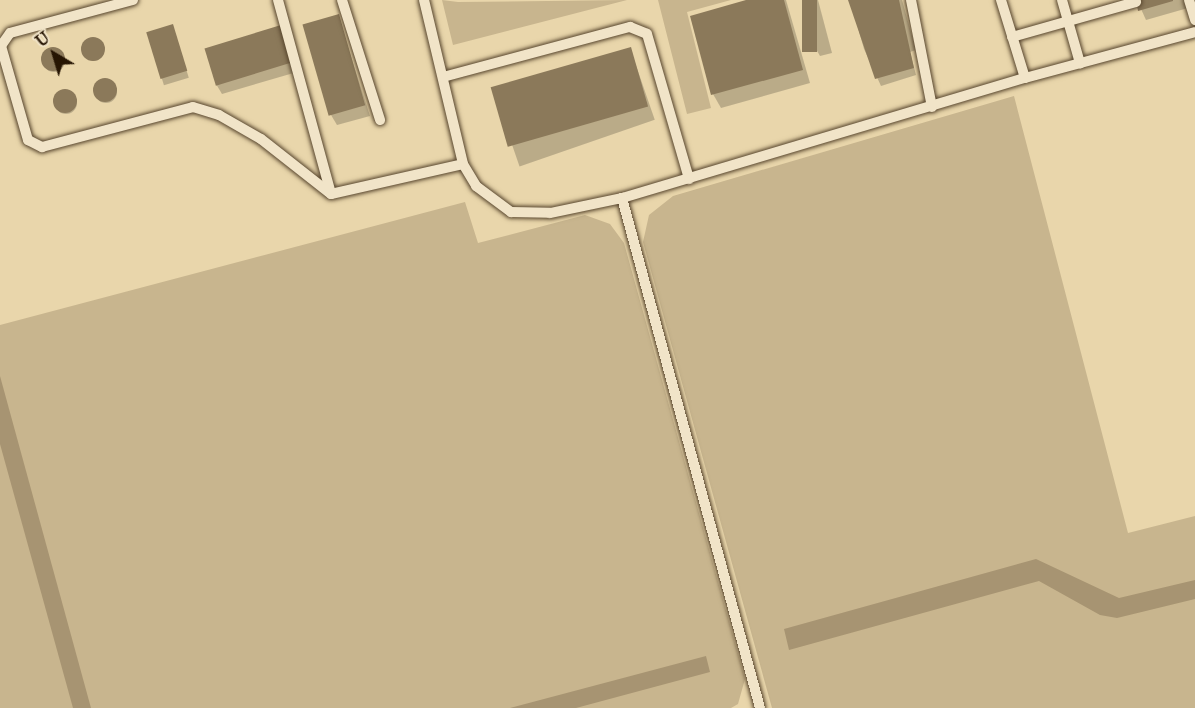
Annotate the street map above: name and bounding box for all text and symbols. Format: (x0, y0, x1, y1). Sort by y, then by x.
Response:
north arrow (24, 24, 84, 84)
text: U (32, 28, 53, 51)

